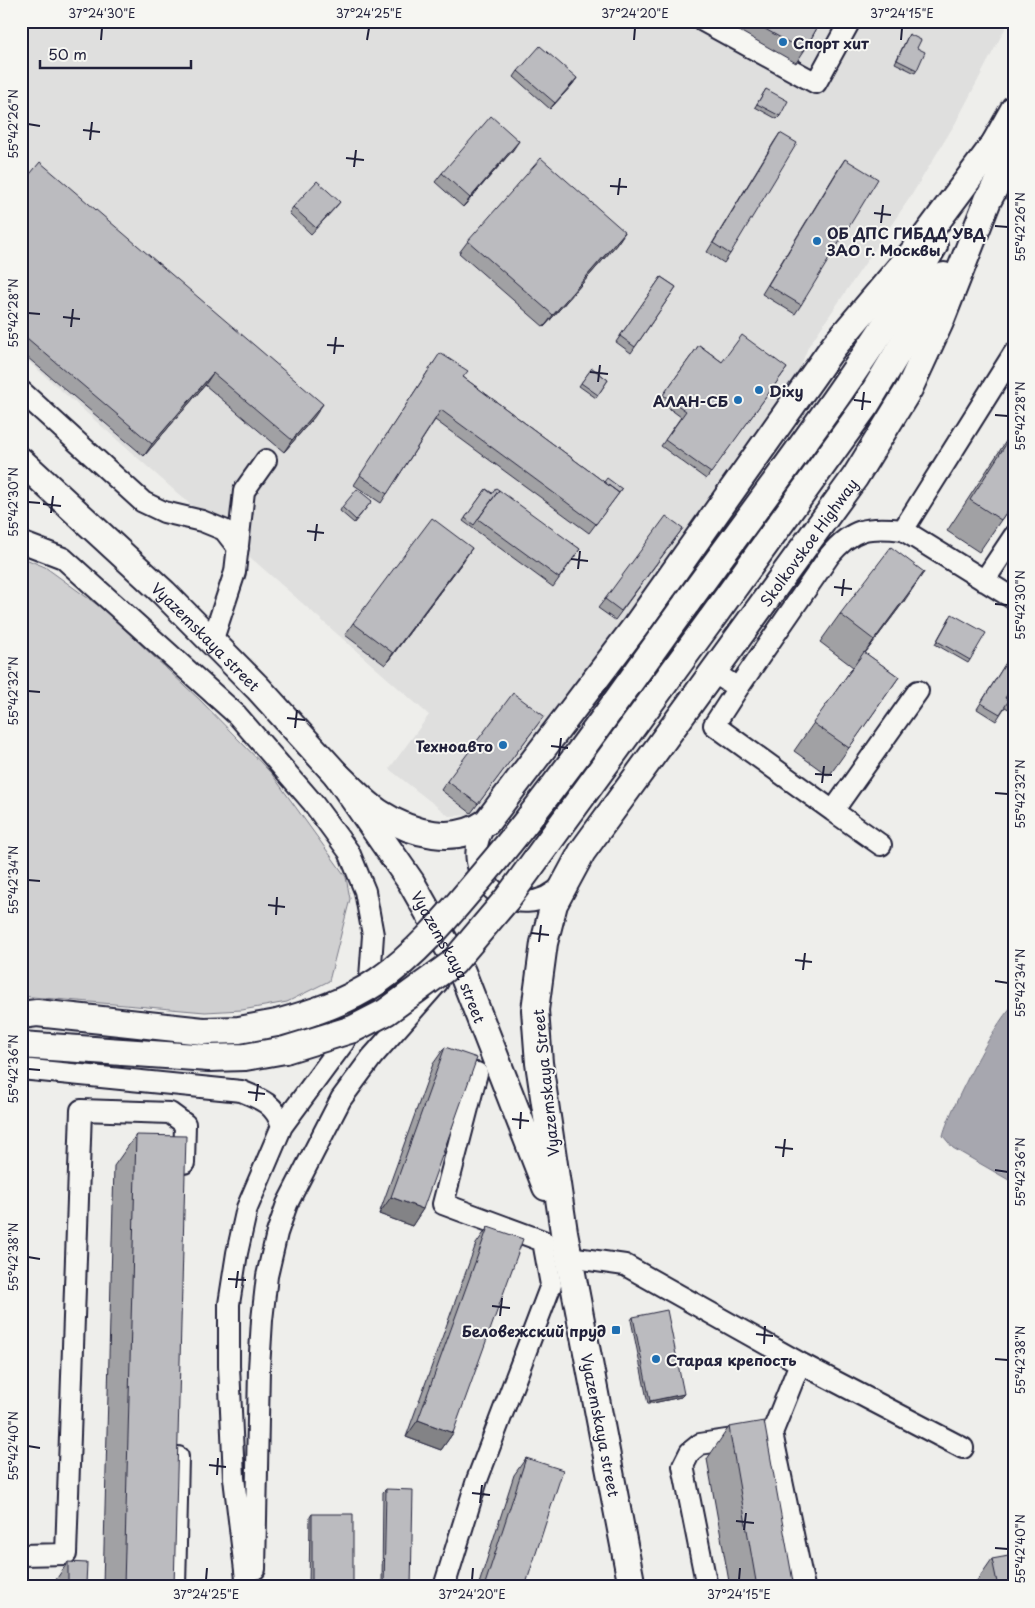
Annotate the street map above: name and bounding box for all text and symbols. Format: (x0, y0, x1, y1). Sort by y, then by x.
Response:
text: 37°24'30"E (68, 4, 136, 22)
text: 37°24'25"E (336, 4, 402, 22)
text: 37°24'20"E (601, 4, 669, 22)
text: 37°24'15"E (870, 4, 934, 22)
place label: Спорт хит (793, 31, 869, 54)
marker: Спорт хит (777, 36, 789, 48)
scale bar (40, 38, 191, 70)
text: 50 m (48, 42, 87, 65)
text: 55°42'26"N (4, 89, 22, 159)
text: 55°42'26"N (1011, 192, 1029, 262)
place label: ОБ ДПС ГИБДД УВД ЗАО г. Москвы (826, 221, 987, 261)
marker: ОБ ДПС ГИБДД УВД ЗАО г. Москвы (811, 235, 823, 247)
text: 55°42'28"N (4, 278, 22, 348)
place label: Dixy (769, 379, 804, 402)
text: 55°42'28"N (1011, 381, 1029, 451)
marker: Dixy (753, 384, 765, 396)
place label: АЛАН-СБ (653, 389, 728, 412)
marker: АЛАН-СБ (732, 394, 744, 406)
text: 55°42'30"N (4, 467, 22, 537)
street label: Skolkovskoe Highway (753, 473, 862, 611)
text: 55°42'30"N (1011, 570, 1029, 640)
street label: Vyazemskaya street (147, 576, 266, 696)
text: 55°42'32"N (4, 656, 22, 726)
place label: Техноавто (415, 734, 493, 757)
marker: Техноавто (497, 739, 509, 751)
text: 55°42'32"N (1011, 759, 1029, 829)
text: 55°42'34"N (4, 845, 22, 915)
street label: Vyazemskaya street (407, 886, 492, 1026)
text: 55°42'34"N (1011, 948, 1029, 1018)
street label: Vyazemskaya Street (526, 1008, 564, 1158)
text: 55°42'36"N (4, 1034, 22, 1104)
text: 55°42'36"N (1011, 1137, 1029, 1207)
text: 55°42'38"N (4, 1223, 22, 1291)
place label: Беловежский пруд (462, 1319, 606, 1342)
marker: Беловежский пруд (610, 1324, 622, 1336)
text: 55°42'38"N (1011, 1326, 1029, 1394)
place label: Старая крепость (666, 1348, 796, 1371)
street label: Vyazemskaya street (576, 1351, 626, 1499)
marker: Старая крепость (650, 1353, 662, 1365)
text: 55°42'40"N (4, 1411, 22, 1481)
text: 55°42'40"N (1011, 1514, 1029, 1584)
text: 37°24'25"E (173, 1585, 239, 1603)
text: 37°24'20"E (438, 1585, 506, 1603)
text: 37°24'15"E (707, 1585, 771, 1603)

